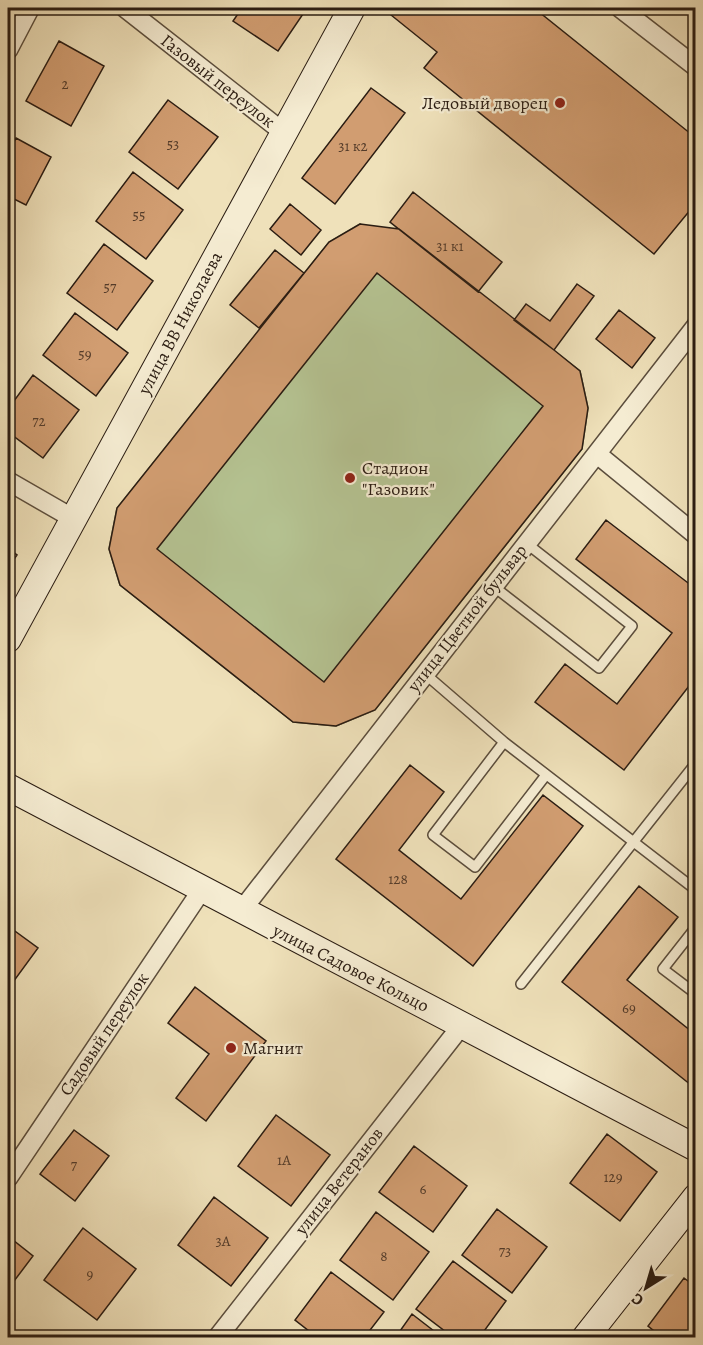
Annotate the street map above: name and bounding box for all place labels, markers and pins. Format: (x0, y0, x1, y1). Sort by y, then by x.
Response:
place label: Ледовый дворец (422, 91, 548, 115)
marker: Ледовый дворец (553, 96, 567, 110)
place label: Стадион "Газовик" (362, 456, 435, 501)
marker: Стадион "Газовик" (343, 471, 357, 485)
place label: Магнит (243, 1036, 303, 1060)
marker: Магнит (224, 1041, 238, 1055)

